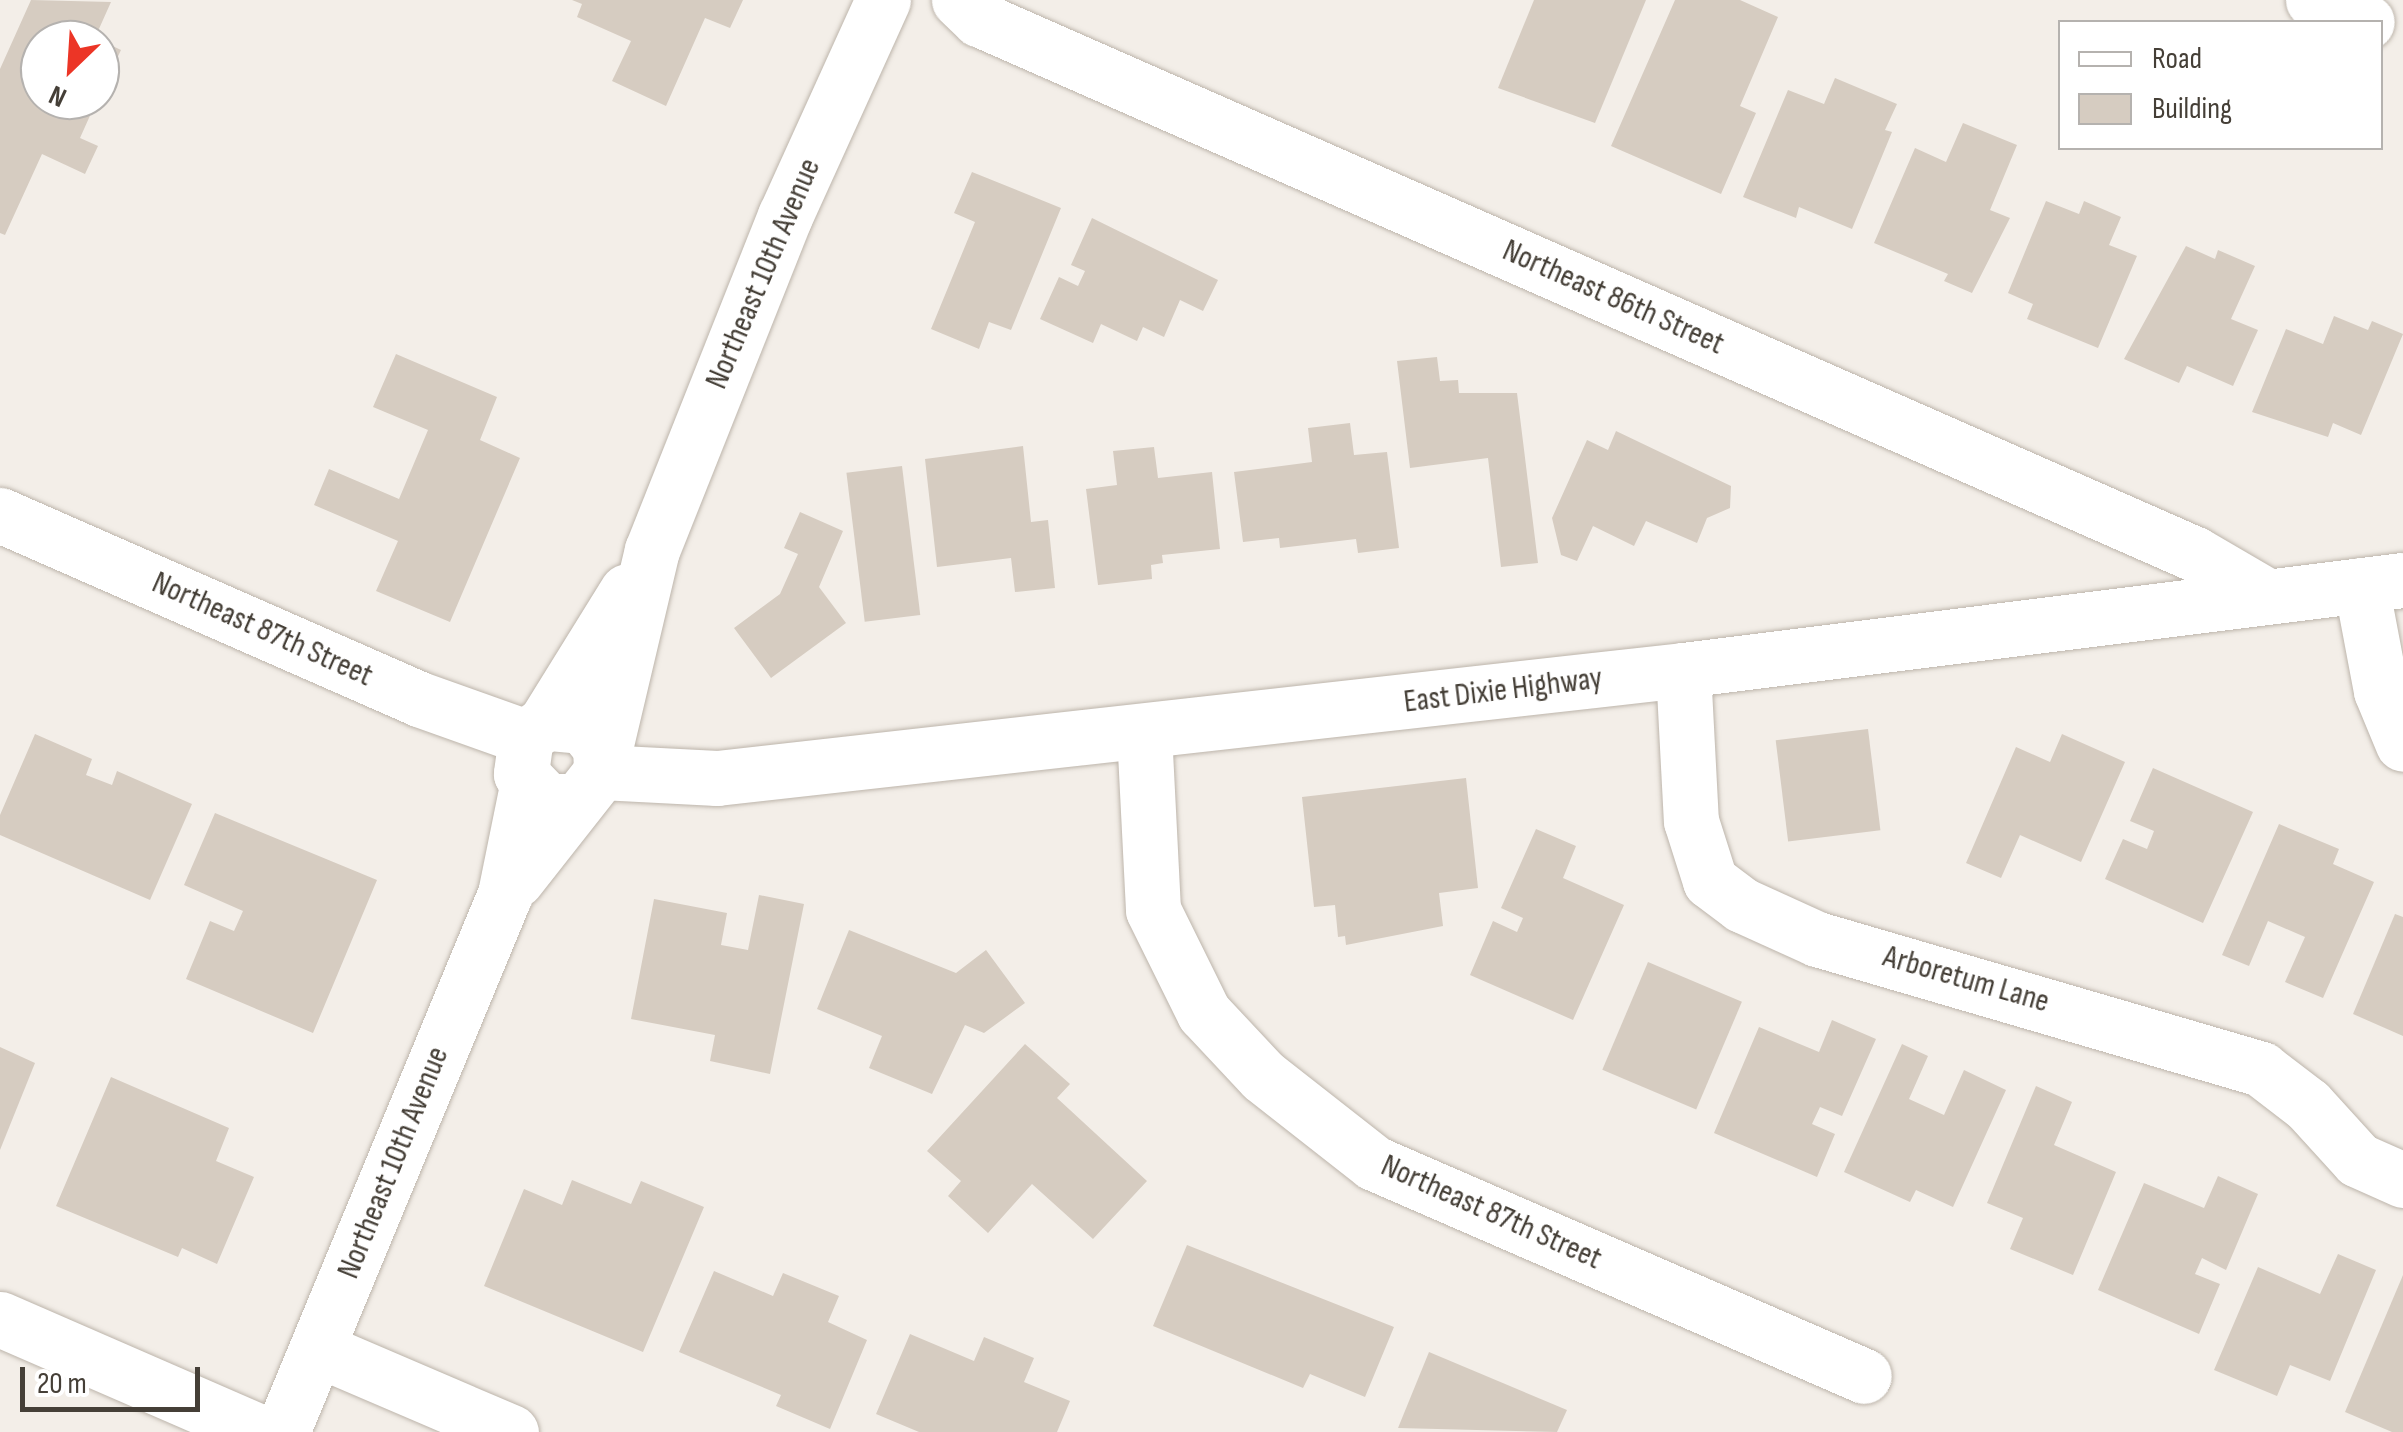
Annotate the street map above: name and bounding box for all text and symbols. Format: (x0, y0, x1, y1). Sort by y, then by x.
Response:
north arrow (20, 20, 120, 120)
legend (2058, 20, 2383, 150)
text: Road (2152, 41, 2202, 77)
text: N (44, 78, 72, 114)
text: Building (2152, 91, 2232, 127)
street label: Northeast 10th Avenue (698, 153, 830, 395)
street label: Northeast 86th Street (1496, 232, 1730, 364)
street label: Northeast 87th Street (146, 564, 378, 696)
street label: East Dixie Highway (1402, 660, 1604, 722)
street label: Arboretum Lane (1879, 938, 2053, 1022)
street label: Northeast 10th Avenue (330, 1042, 458, 1284)
street label: Northeast 87th Street (1375, 1147, 1607, 1279)
scale bar (25, 1347, 205, 1409)
text: 20 m (37, 1366, 87, 1402)

